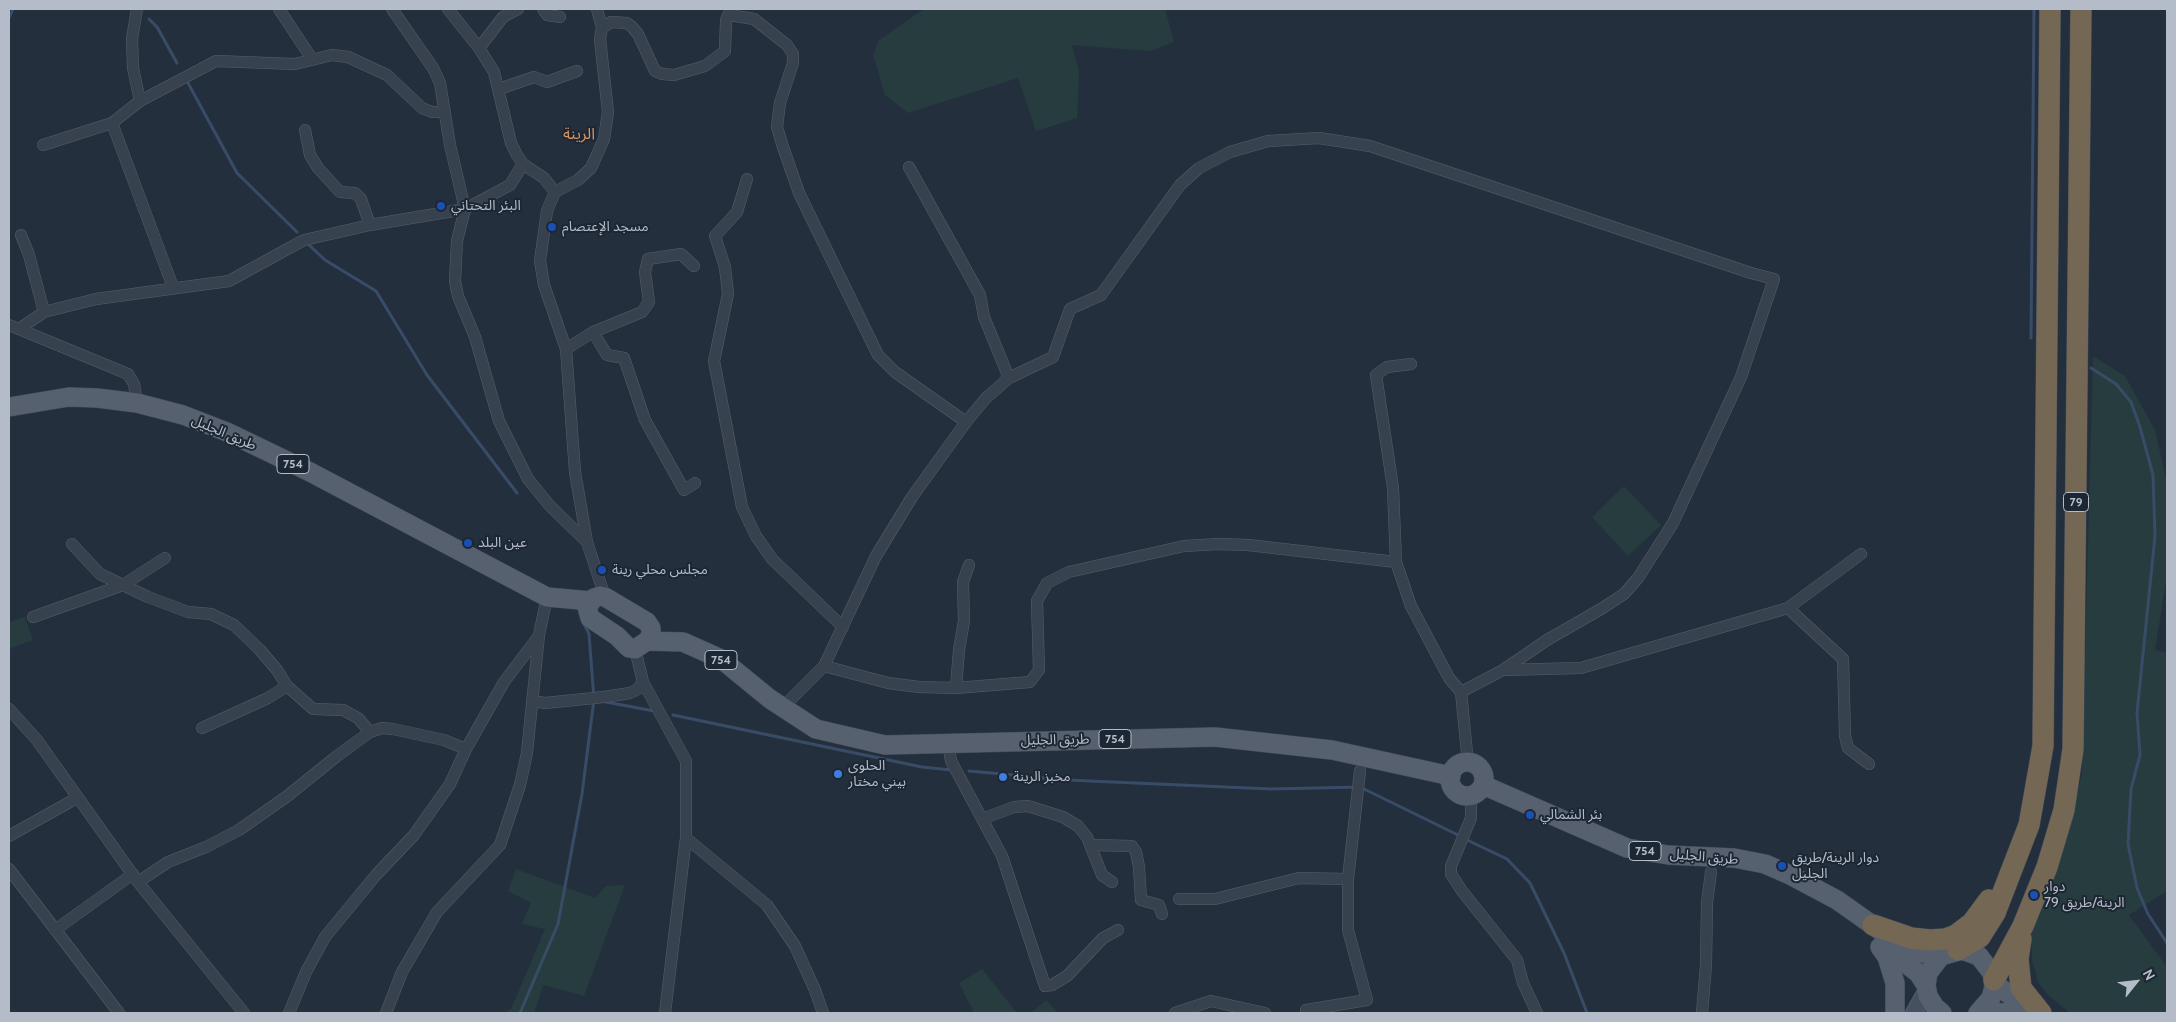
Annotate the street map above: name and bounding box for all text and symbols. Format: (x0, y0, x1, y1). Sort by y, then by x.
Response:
district label: الرينة (563, 124, 595, 144)
place label: البئر التحتاني (451, 198, 521, 214)
marker: البئر التحتاني (435, 200, 447, 212)
place label: مسجد الإعتصام (562, 219, 649, 235)
marker: مسجد الإعتصام (546, 221, 558, 233)
street label: طريق الجليل (189, 412, 259, 454)
road number: 754 (277, 454, 309, 474)
road number: 79 (2064, 492, 2088, 512)
place label: عين البلد (478, 535, 527, 551)
marker: عين البلد (462, 537, 474, 549)
place label: مجلس محلي رينة (612, 562, 708, 578)
marker: مجلس محلي رينة (596, 564, 608, 576)
road number: 754 (705, 650, 737, 670)
road number: 754 (1099, 730, 1131, 749)
street label: طريق الجليل (1020, 731, 1090, 749)
place label: الحلوى بيني مختار (848, 758, 906, 790)
marker: الحلوى بيني مختار (832, 768, 844, 780)
place label: مخبز الرينة (1013, 769, 1071, 785)
marker: مخبز الرينة (997, 771, 1009, 783)
place label: بئر الشمالي (1540, 807, 1602, 823)
marker: بئر الشمالي (1524, 809, 1536, 821)
road number: 754 (1629, 841, 1661, 860)
street label: طريق الجليل (1669, 846, 1739, 868)
place label: دوار الرينة/طريق الجليل (1792, 850, 1879, 882)
marker: دوار الرينة/طريق الجليل (1776, 860, 1788, 872)
place label: دوار الرينة/طريق 79 (2044, 879, 2125, 912)
marker: دوار الرينة/طريق 79 (2028, 889, 2040, 901)
north arrow (2111, 957, 2161, 1007)
text: N (2139, 966, 2159, 983)

